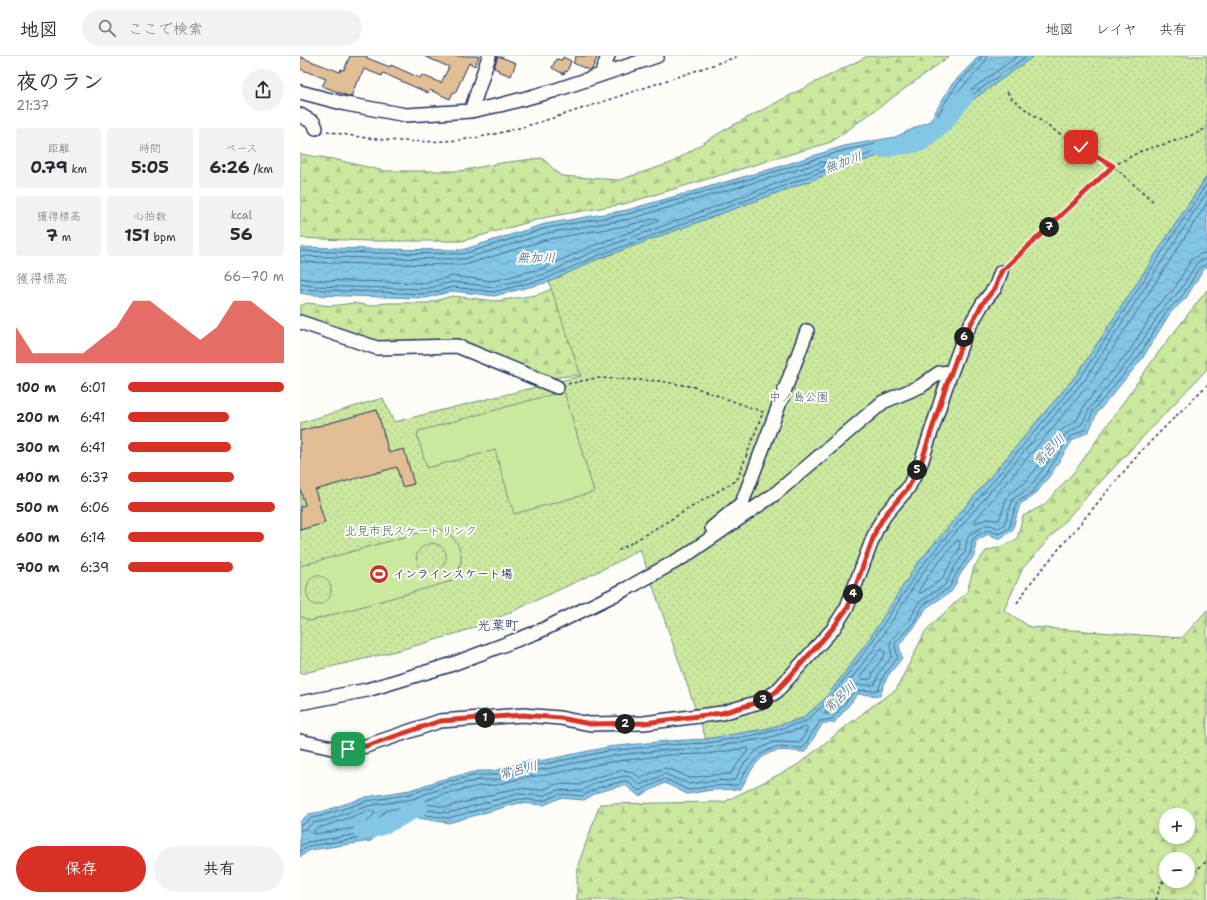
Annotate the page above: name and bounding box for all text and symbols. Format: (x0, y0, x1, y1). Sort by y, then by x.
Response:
search box (82, 10, 362, 46)
text: 地図 (20, 17, 58, 42)
icon: search (96, 17, 118, 39)
text: ここで検索 (128, 19, 203, 39)
text: 地図 (1046, 20, 1074, 38)
text: レイヤ (1096, 20, 1137, 38)
text: 共有 (1159, 20, 1187, 38)
text: 夜のラン (16, 67, 104, 96)
button: share (242, 69, 284, 111)
text: 21:37 (16, 97, 49, 114)
pin (1064, 130, 1098, 164)
icon: check (1070, 136, 1092, 158)
text: 距離 (48, 141, 70, 156)
text: 時間 (139, 141, 161, 156)
text: ペース (225, 141, 258, 156)
water label: 無加川 (822, 147, 864, 177)
text: 0.79 (30, 156, 68, 178)
text: 5:05 (131, 156, 169, 178)
text: 6:26 (210, 156, 250, 178)
text: km (68, 162, 87, 177)
text: /km (250, 162, 273, 177)
text: kcal (231, 208, 252, 223)
text: 獲得標高 (37, 209, 81, 224)
text: 心拍数 (133, 209, 166, 224)
pin: 7 (1039, 217, 1059, 237)
text: 7 (1045, 219, 1053, 234)
text: 56 (230, 223, 253, 245)
text: 7 (46, 224, 58, 246)
text: 151 (124, 224, 150, 246)
text: m (58, 230, 71, 245)
text: bpm (150, 230, 176, 245)
water label: 無加川 (516, 249, 556, 266)
text: 66–70 m (224, 268, 284, 285)
text: 獲得標高 (16, 270, 68, 287)
pin: 6 (954, 327, 974, 347)
text: 6 (960, 329, 968, 344)
text: 100 m (16, 379, 56, 396)
text: 6:01 (80, 379, 106, 396)
park label: 中ノ島公園 (769, 389, 829, 405)
text: 200 m (16, 409, 59, 426)
text: 6:41 (80, 409, 105, 426)
water label: 常呂川 (1029, 430, 1069, 470)
text: 300 m (16, 439, 60, 456)
text: 6:41 (80, 439, 105, 456)
pin: 5 (907, 460, 927, 480)
text: 5 (914, 462, 920, 477)
text: 400 m (16, 469, 60, 486)
text: 6:37 (80, 469, 109, 486)
text: 500 m (16, 499, 59, 516)
text: 6:06 (80, 499, 110, 516)
park label: 北見市民スケートリンク (345, 523, 477, 539)
text: 600 m (16, 529, 60, 546)
text: 6:14 (80, 529, 105, 546)
text: 700 m (16, 559, 60, 576)
text: 6:39 (80, 559, 109, 576)
sports icon: インラインスケート場 (368, 563, 390, 585)
place label: インラインスケート場 (393, 566, 513, 582)
pin: 4 (843, 584, 863, 604)
text: 4 (849, 586, 857, 601)
district label: 光葉町 (477, 616, 519, 634)
water label: 常呂川 (820, 677, 860, 717)
pin: 3 (753, 690, 773, 710)
text: 3 (759, 692, 767, 707)
pin: 1 (475, 708, 495, 728)
text: 1 (482, 710, 488, 725)
pin: 2 (615, 714, 635, 734)
text: 2 (621, 716, 629, 731)
pin (331, 732, 365, 766)
icon: arrive (337, 738, 359, 760)
water label: 常呂川 (497, 757, 539, 783)
map controls (1159, 808, 1195, 888)
button: + (1159, 808, 1195, 844)
button: 保存 (16, 846, 146, 892)
button: 共有 (154, 846, 284, 892)
button: − (1159, 852, 1195, 888)

